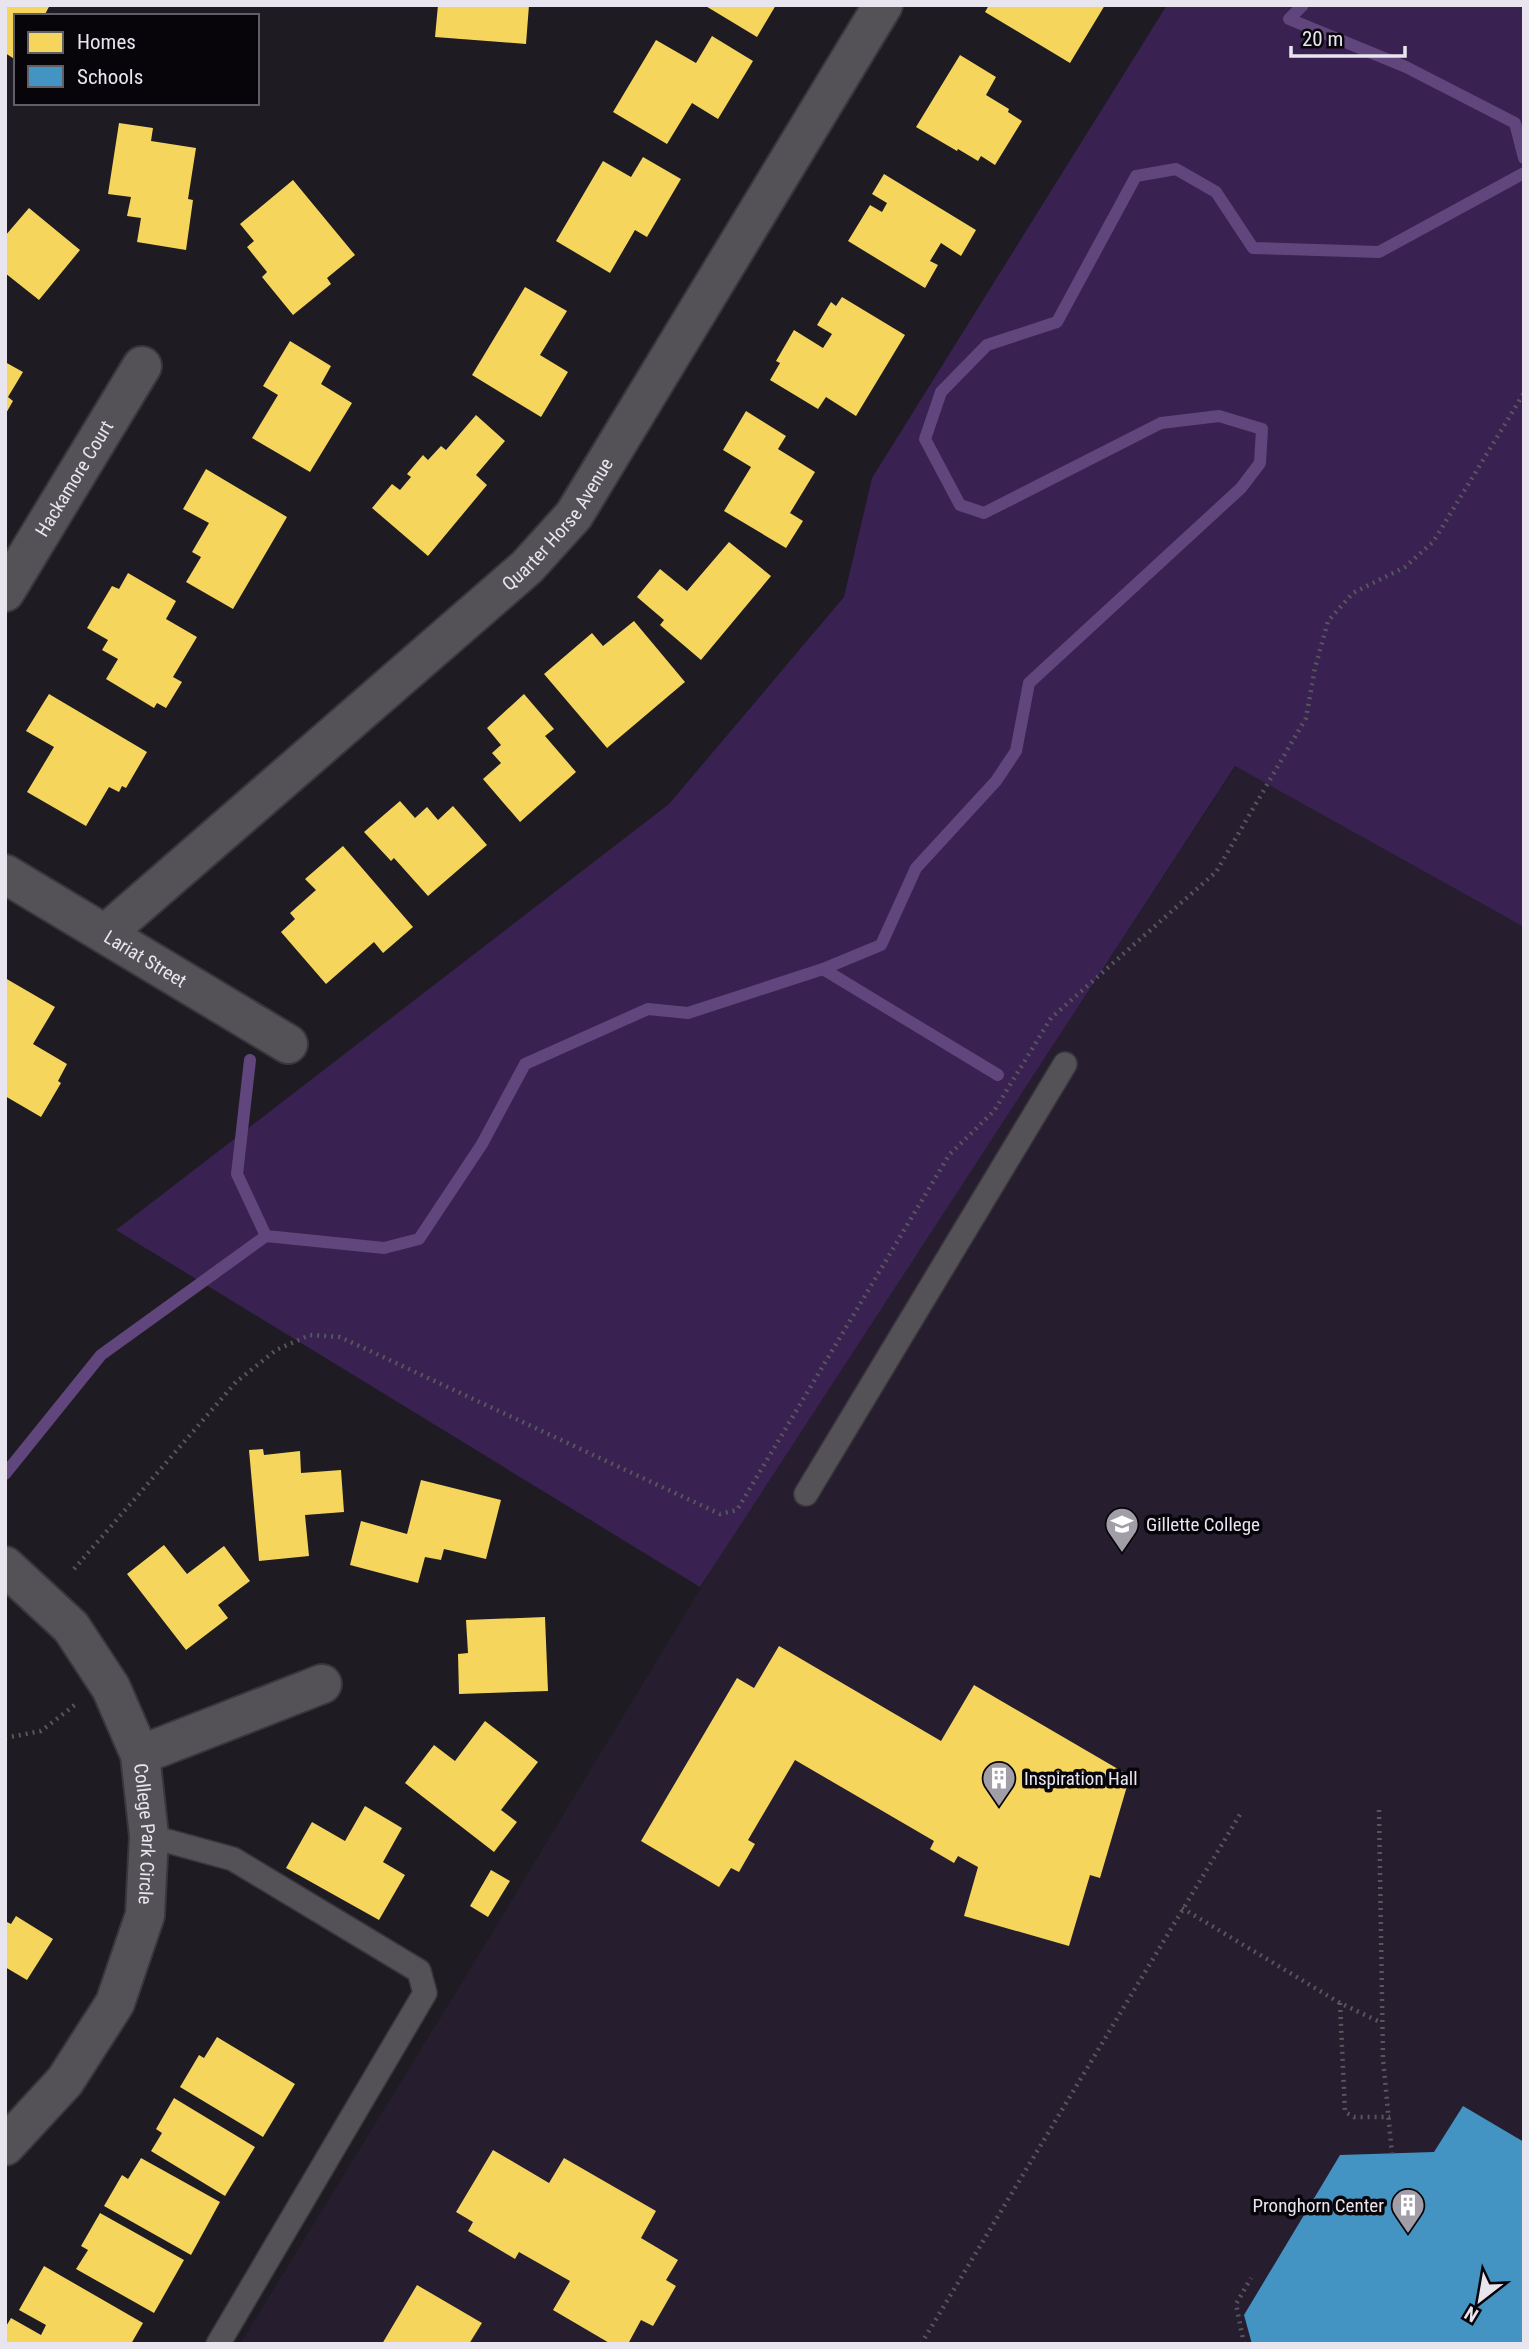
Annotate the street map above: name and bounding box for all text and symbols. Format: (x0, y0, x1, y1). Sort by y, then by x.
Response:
legend (14, 14, 259, 105)
scale bar (1291, 14, 1405, 58)
text: 20 m (1302, 27, 1343, 51)
text: Homes (77, 30, 136, 54)
text: Schools (77, 65, 143, 89)
street label: Hackamore Court (30, 416, 118, 540)
street label: Quarter Horse Avenue (497, 453, 618, 595)
street label: Lariat Street (100, 925, 191, 992)
school or university icon: Gillette College (1103, 1505, 1141, 1554)
place label: Gillette College (1146, 1513, 1260, 1536)
building icon: Inspiration Hall (980, 1759, 1018, 1808)
street label: College Park Circle (129, 1762, 161, 1905)
place label: Inspiration Hall (1024, 1767, 1138, 1790)
building icon: Pronghorn Center (1389, 2186, 1427, 2235)
place label: Pronghorn Center (1252, 2194, 1384, 2217)
north arrow (1445, 2265, 1515, 2335)
text: N (1461, 2301, 1482, 2327)

